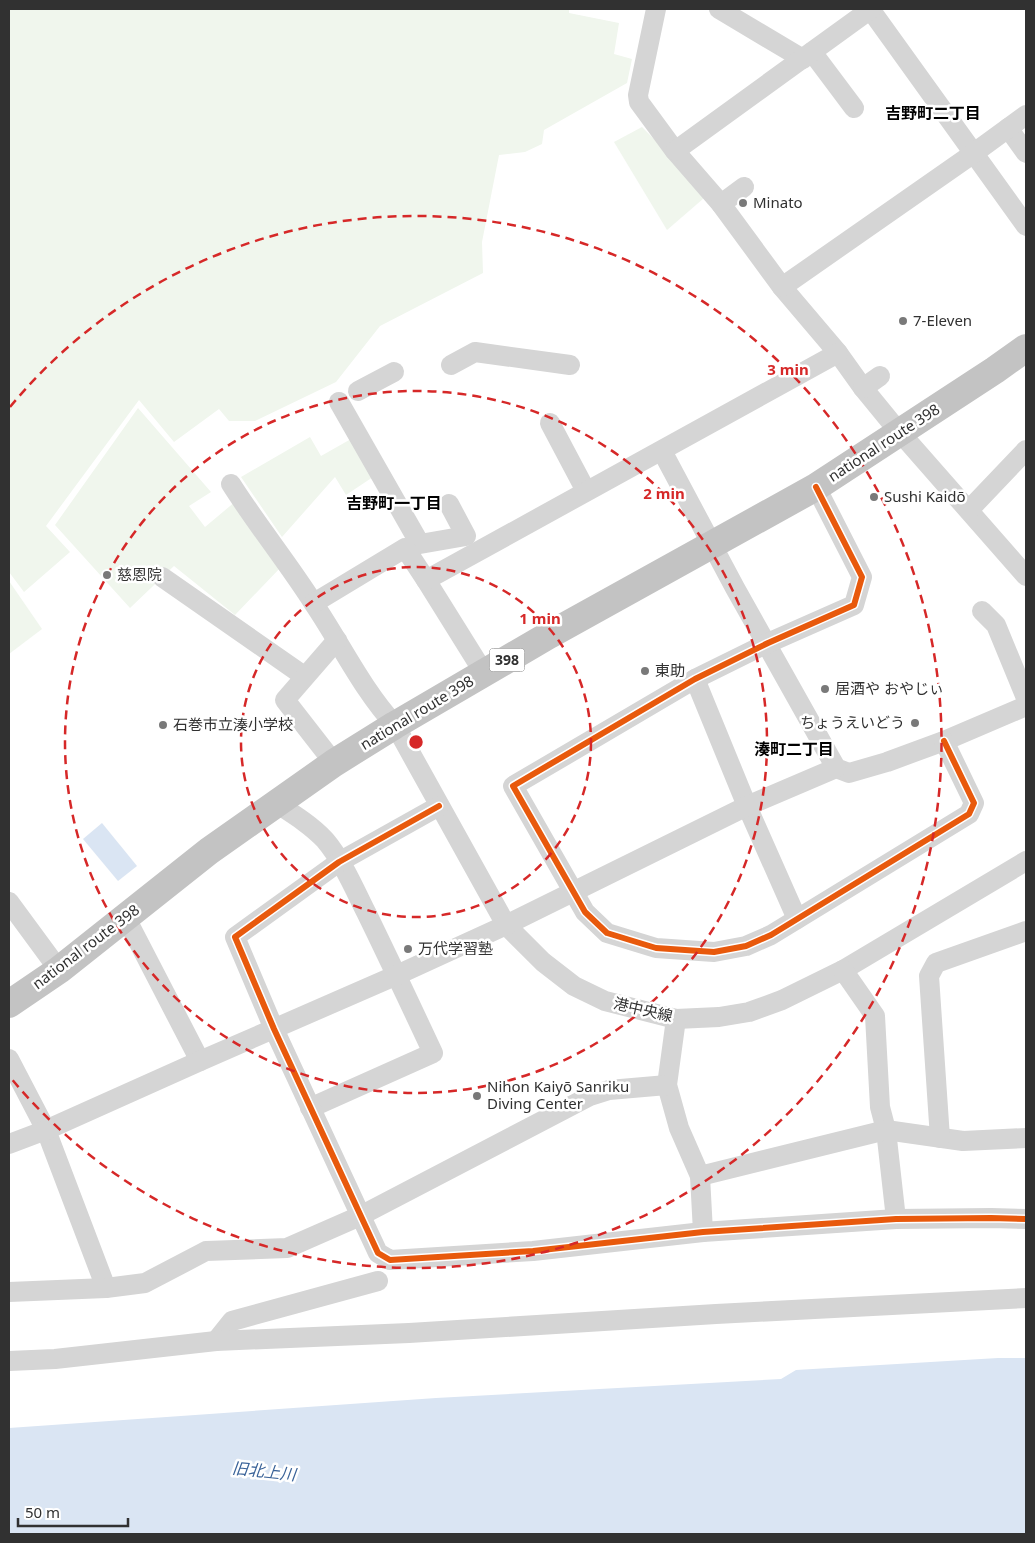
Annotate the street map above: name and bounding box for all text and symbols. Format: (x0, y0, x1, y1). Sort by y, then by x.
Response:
district label: 吉野町二丁目 (885, 102, 981, 124)
place label: Minato (753, 192, 803, 212)
marker: Minato (737, 197, 749, 209)
place label: 7-Eleven (913, 310, 972, 330)
marker: 7-Eleven (897, 315, 909, 327)
text: 3 min (767, 359, 809, 379)
street label: national route 398 (824, 399, 943, 486)
text: 2 min (643, 483, 685, 503)
place label: Sushi Kaidō (884, 486, 966, 506)
marker: Sushi Kaidō (868, 491, 880, 503)
district label: 吉野町一丁目 (346, 492, 442, 514)
place label: 慈恩院 (117, 564, 162, 584)
marker: 慈恩院 (101, 569, 113, 581)
text: 1 min (519, 608, 561, 628)
road number: 398 (490, 648, 524, 672)
place label: 東助 (655, 660, 685, 680)
marker: 東助 (639, 665, 651, 677)
street label: national route 398 (356, 670, 477, 754)
place label: 居酒や おやじぃ (835, 678, 944, 698)
marker: 居酒や おやじぃ (819, 683, 831, 695)
place label: ちょうえいどう (800, 712, 905, 732)
place label: 石巻市立湊小学校 (173, 714, 293, 734)
marker: ちょうえいどう (909, 717, 921, 729)
marker: 石巻市立湊小学校 (157, 719, 169, 731)
centre of rings (407, 733, 425, 751)
district label: 湊町二丁目 (754, 738, 834, 760)
street label: national route 398 (28, 899, 143, 993)
place label: 万代学習塾 (418, 938, 493, 958)
marker: 万代学習塾 (402, 943, 414, 955)
street label: 港中央線 (612, 993, 675, 1026)
place label: Nihon Kaiyō Sanriku Diving Center (487, 1076, 629, 1113)
marker: Nihon Kaiyō Sanriku Diving Center (471, 1090, 483, 1102)
water label: 旧北上川 (231, 1457, 299, 1485)
scale bar (18, 1496, 128, 1528)
text: 50 m (25, 1502, 60, 1522)

